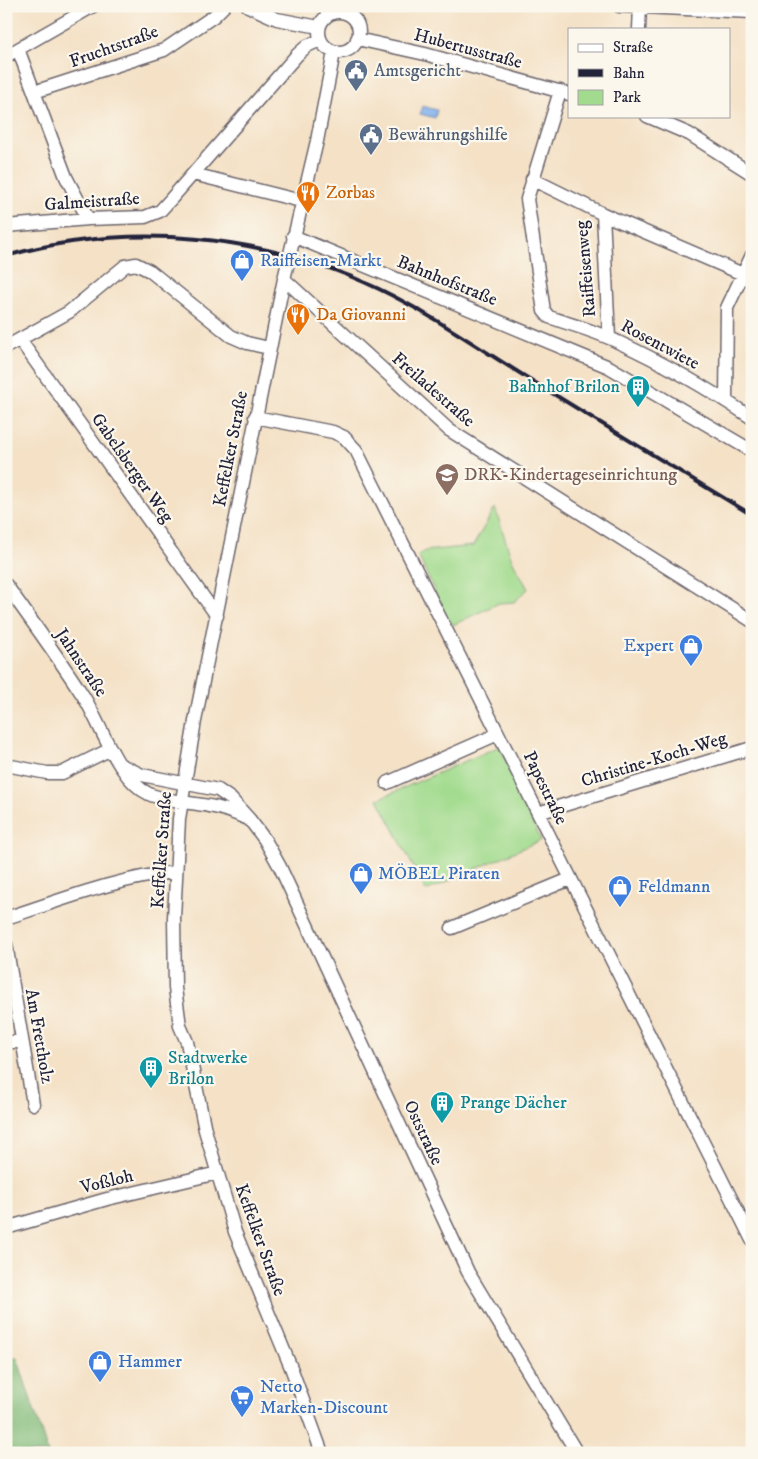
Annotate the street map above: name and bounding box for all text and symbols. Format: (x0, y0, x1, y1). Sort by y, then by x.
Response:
street label: Fruchtstraße (67, 21, 161, 73)
street label: Hubertusstraße (412, 24, 524, 74)
legend (568, 28, 730, 118)
text: Straße (613, 38, 653, 57)
public building icon: Amtsgericht (343, 58, 369, 92)
place label: Amtsgericht (374, 60, 461, 82)
text: Bahn (613, 64, 645, 83)
text: Park (613, 88, 642, 107)
public building icon: Bewährungshilfe (358, 122, 384, 156)
place label: Bewährungshilfe (388, 124, 508, 146)
restaurant icon: Zorbas (295, 180, 321, 214)
place label: Zorbas (326, 182, 375, 204)
street label: Galmeistraße (44, 188, 140, 216)
street label: Raiffeisenweg (571, 220, 601, 318)
shop icon: Raiffeisen-Markt (229, 248, 255, 282)
place label: Raiffeisen-Markt (260, 250, 382, 272)
street label: Bahnhofstraße (394, 251, 500, 311)
restaurant icon: Da Giovanni (285, 302, 311, 336)
place label: Da Giovanni (316, 304, 406, 326)
street label: Rosentwiete (617, 315, 703, 375)
street label: Freiladestraße (387, 348, 479, 432)
building icon: Bahnhof Brilon (625, 374, 651, 408)
place label: Bahnhof Brilon (508, 376, 621, 398)
street label: Keffelker Straße (209, 389, 253, 509)
street label: Gabelsberger Weg (86, 409, 178, 527)
school or university icon: DRK-Kindertageseinrichtung (434, 462, 460, 496)
place label: DRK-Kindertageseinrichtung (464, 464, 677, 486)
street label: Jahnstraße (49, 623, 112, 701)
shop icon: Expert (678, 633, 704, 667)
place label: Expert (623, 635, 674, 657)
street label: Christine-Koch-Weg (579, 727, 730, 793)
street label: Papestraße (518, 748, 572, 828)
street label: Keffelker Straße (147, 791, 177, 909)
shop icon: MÖBEL Piraten (348, 861, 374, 895)
place label: MÖBEL Piraten (378, 863, 500, 885)
shop icon: Feldmann (607, 874, 633, 908)
place label: Feldmann (638, 876, 711, 898)
street label: Am Frettholz (20, 987, 58, 1085)
place label: Stadtwerke Brilon (168, 1047, 247, 1090)
building icon: Stadtwerke Brilon (138, 1055, 164, 1089)
building icon: Prange Dächer (429, 1090, 455, 1124)
place label: Prange Dächer (460, 1092, 567, 1114)
street label: Oststraße (398, 1097, 448, 1169)
street label: Voßloh (77, 1165, 136, 1199)
street label: Keffelker Straße (230, 1181, 290, 1299)
shop icon: Hammer (87, 1349, 113, 1383)
place label: Hammer (118, 1351, 182, 1373)
place label: Netto Marken-Discount (260, 1376, 388, 1419)
supermarket icon: Netto Marken-Discount (229, 1384, 255, 1418)

